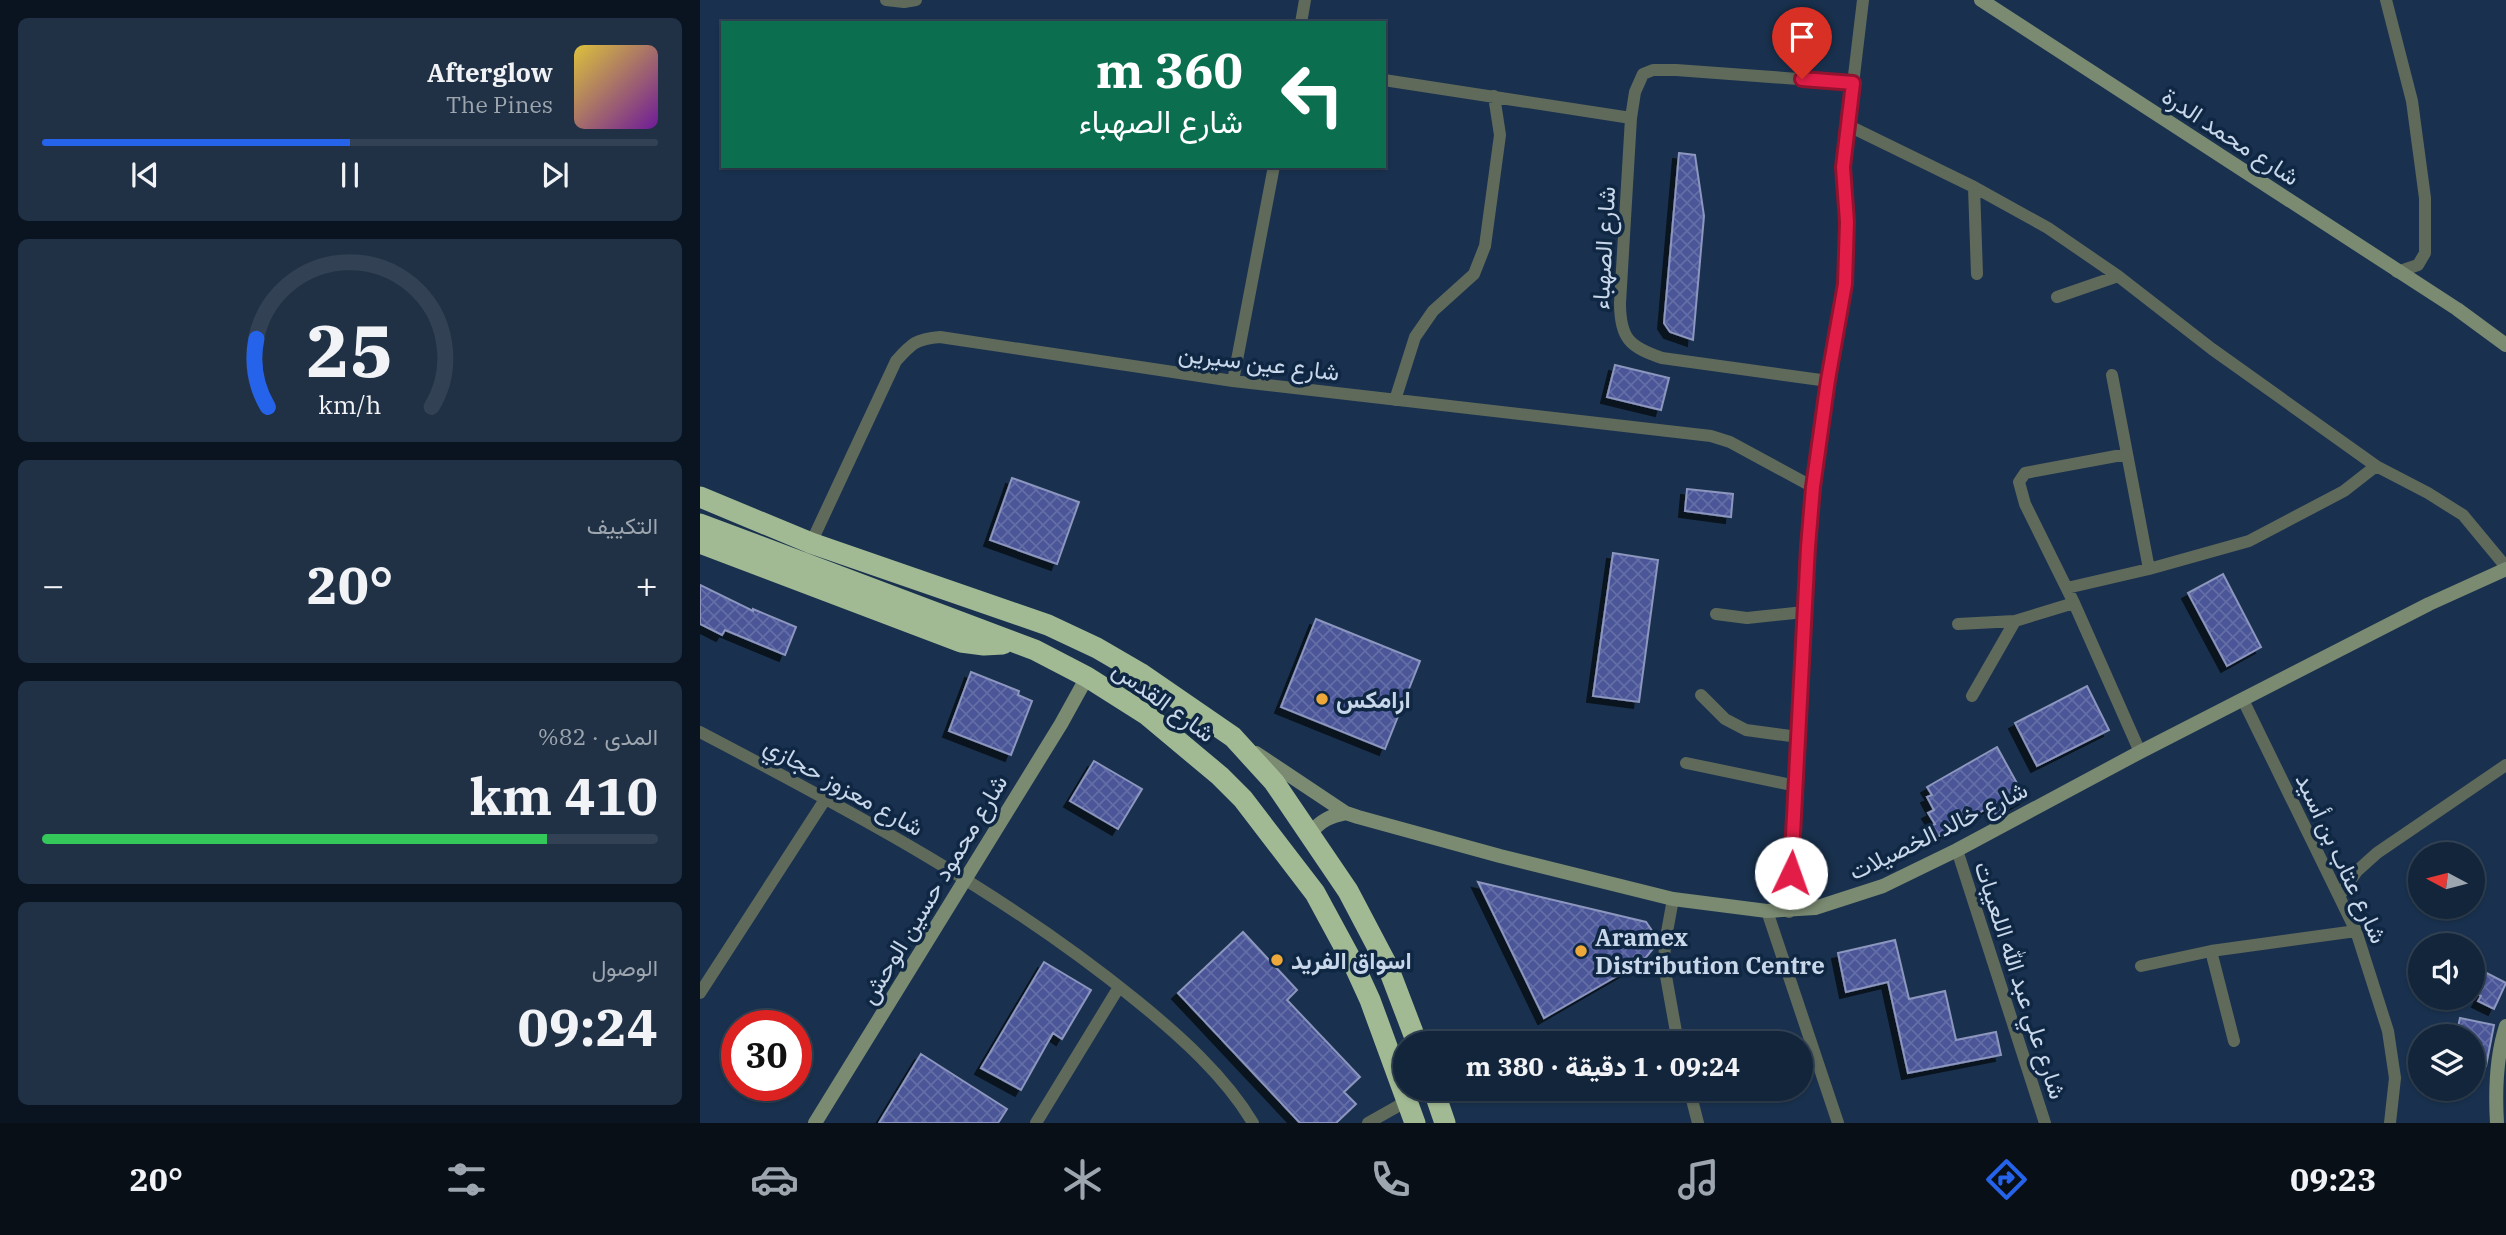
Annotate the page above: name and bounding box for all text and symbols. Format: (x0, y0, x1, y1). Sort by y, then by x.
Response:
pin (1772, 7, 1832, 79)
icon: arrive (1783, 18, 1821, 56)
text: 360 m (1096, 38, 1243, 101)
icon: left (1267, 49, 1358, 140)
text: Afterglow (427, 55, 553, 89)
street label: شارع محمد الدرة (2156, 80, 2306, 193)
text: The Pines (446, 89, 553, 119)
text: شارع الصهباء (1079, 100, 1243, 142)
icon: previous (126, 156, 164, 194)
icon: pause (331, 156, 369, 194)
icon: next (536, 156, 574, 194)
street label: شارع الصهباء (1584, 186, 1623, 310)
text: 25 (306, 302, 394, 397)
street label: شارع عين سيرين (1176, 336, 1341, 389)
text: km/h (318, 387, 382, 420)
text: التكييف (587, 510, 658, 540)
text: 20° (307, 551, 393, 618)
text: − (42, 560, 65, 609)
text: + (635, 560, 658, 609)
street label: شارع القدس (1106, 653, 1222, 750)
place label: ارامكس (1336, 683, 1411, 715)
marker: ارامكس (1314, 691, 1330, 707)
text: المدى · 82% (538, 721, 658, 751)
street label: شارع معزوز حجازي (757, 729, 929, 847)
text: 410 km (469, 762, 658, 829)
street label: شارع محمود حسين الوحش (852, 768, 1015, 1010)
street label: شارع عتاب بن أسيد (2288, 768, 2395, 949)
street label: شارع خالد الخصيلات (1843, 773, 2033, 888)
position arrow (1754, 836, 1828, 910)
north arrow (2408, 842, 2485, 919)
map controls (2408, 842, 2485, 1101)
street label: شارع علي عبد الله اللعيبات (1964, 857, 2075, 1104)
place label: Aramex Distribution Centre (1595, 921, 1825, 981)
button: sound (2408, 933, 2485, 1010)
marker: Aramex Distribution Centre (1573, 943, 1589, 959)
place label: اسواق الفريد (1291, 944, 1412, 976)
text: الوصول (592, 952, 658, 982)
marker: اسواق الفريد (1269, 952, 1285, 968)
text: 09:24 (517, 993, 658, 1060)
speed limit sign: 30 (721, 1010, 812, 1101)
button: layers (2408, 1024, 2485, 1101)
text: 09:24 · 1 دقيقة · 380 m (1466, 1049, 1740, 1083)
icon: filters (442, 1155, 491, 1204)
icon: car (750, 1155, 799, 1204)
icon: climate (1058, 1155, 1107, 1204)
icon: phone (1366, 1155, 1415, 1204)
icon: music (1674, 1155, 1723, 1204)
icon: directions (1982, 1155, 2031, 1204)
text: 20° (130, 1158, 183, 1200)
text: 09:23 (2290, 1158, 2377, 1200)

